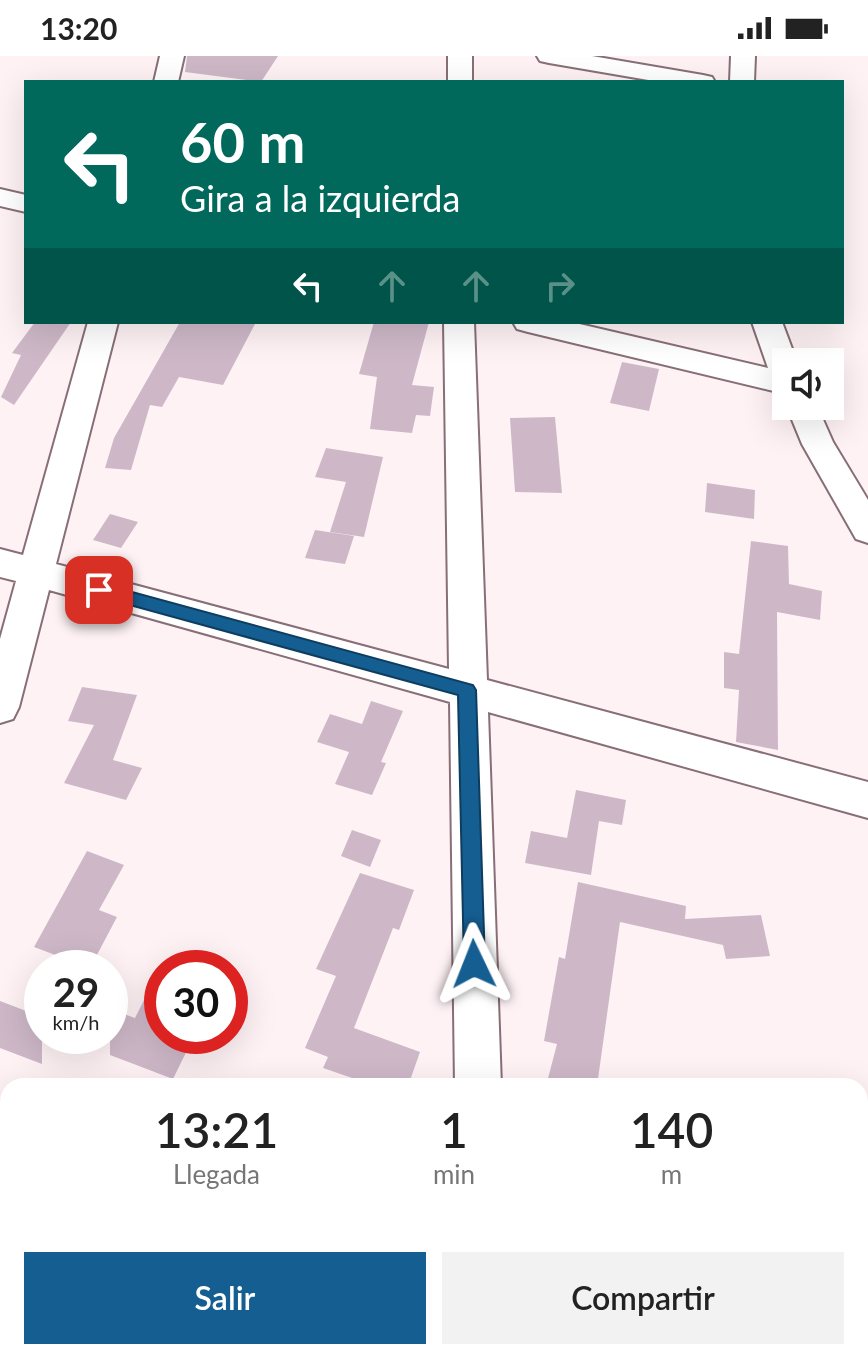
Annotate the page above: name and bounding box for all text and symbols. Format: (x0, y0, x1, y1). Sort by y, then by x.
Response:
text: 13:20 (40, 10, 117, 46)
text: 60 m (180, 108, 305, 175)
icon: left (48, 112, 152, 216)
text: Gira a la izquierda (180, 176, 460, 220)
icon: left (286, 264, 330, 308)
icon: ahead (370, 264, 414, 308)
icon: ahead (454, 264, 498, 308)
icon: right (538, 264, 582, 308)
map controls (772, 348, 844, 420)
button: sound (772, 348, 844, 420)
pin (65, 556, 133, 624)
icon: arrive (77, 568, 121, 612)
position arrow (432, 922, 516, 1006)
speed limit sign: 30 (144, 950, 248, 1054)
text: 29 (53, 968, 99, 1016)
text: km/h (53, 1010, 99, 1034)
text: 13:21 (155, 1101, 278, 1158)
text: 1 (440, 1101, 468, 1158)
text: 140 (630, 1101, 713, 1158)
text: Llegada (173, 1158, 260, 1190)
text: min (433, 1158, 475, 1190)
text: m (661, 1158, 682, 1190)
button: Salir (24, 1252, 426, 1344)
button: Compartir (442, 1252, 844, 1344)

